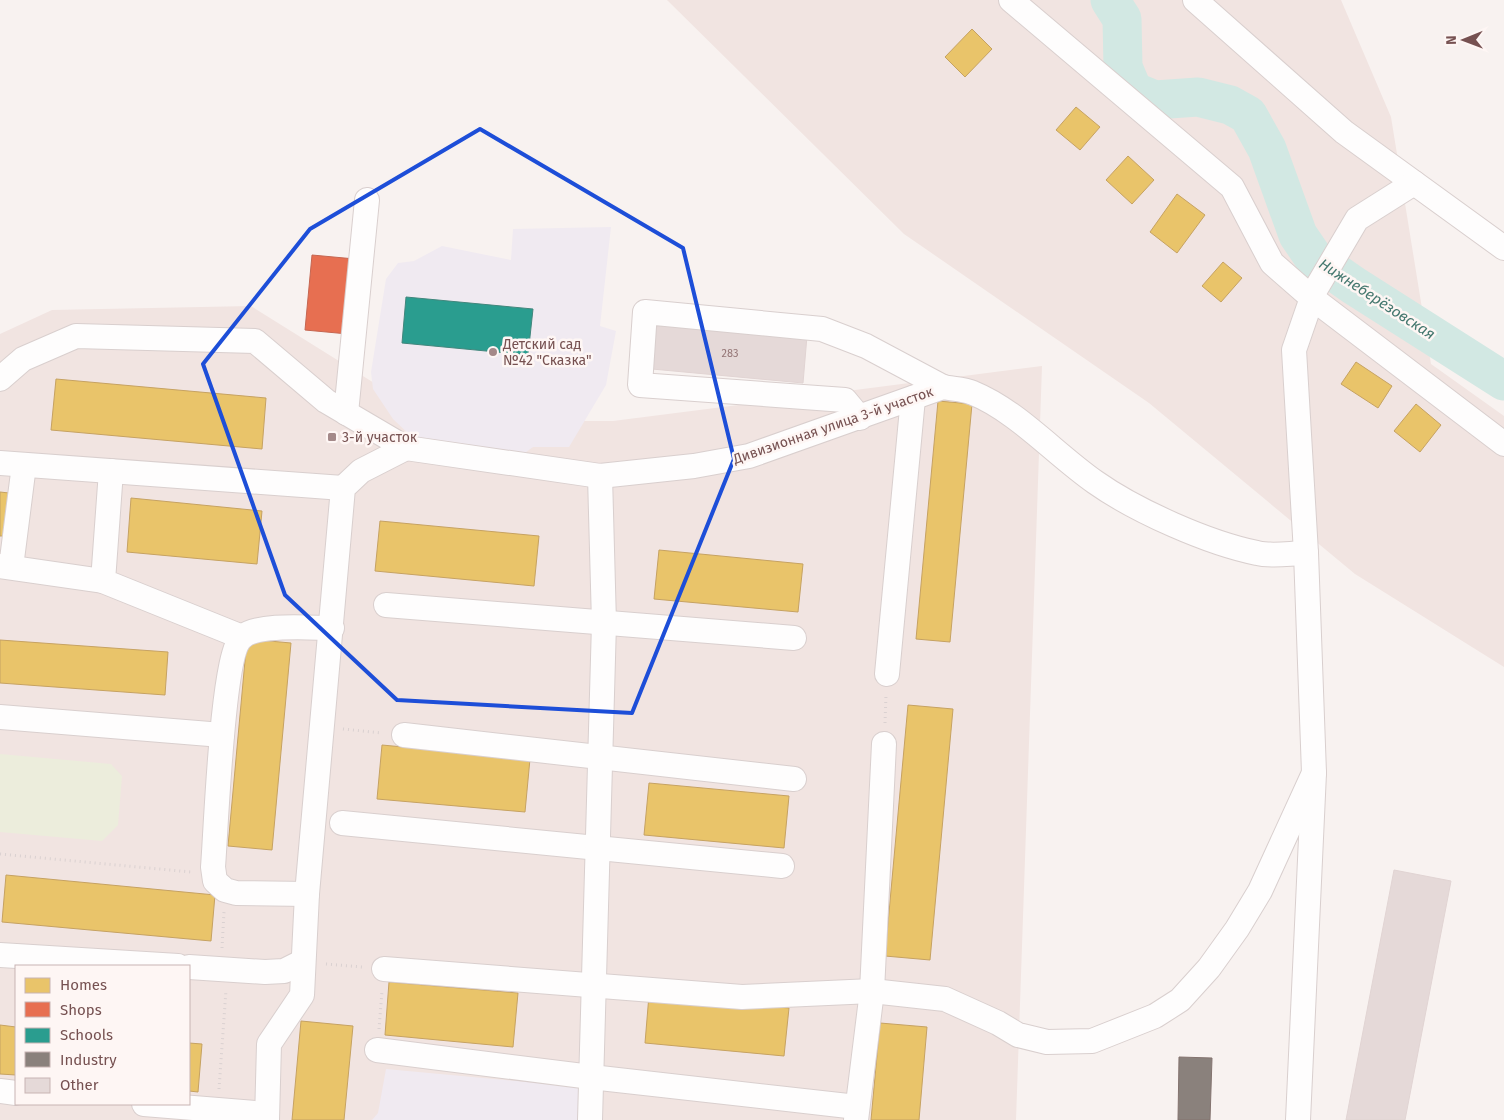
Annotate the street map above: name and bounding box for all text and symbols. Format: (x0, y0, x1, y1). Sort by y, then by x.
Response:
north arrow (1439, 15, 1489, 65)
text: N (1443, 35, 1460, 45)
water label: Нижнеберёзовская (1316, 255, 1438, 343)
place label: Детский сад №42 "Сказка" (502, 336, 592, 369)
marker: Детский сад №42 "Сказка" (487, 346, 499, 358)
house number: 283 (722, 347, 739, 360)
street label: Дивизионная улица 3-й участок (730, 383, 936, 468)
place label: 3-й участок (342, 429, 418, 446)
marker: 3-й участок (326, 431, 338, 443)
legend (15, 965, 190, 1105)
text: Homes (60, 976, 107, 994)
text: Shops (60, 1001, 102, 1019)
text: Schools (60, 1026, 113, 1044)
text: Industry (60, 1051, 117, 1069)
text: Other (60, 1076, 99, 1094)

